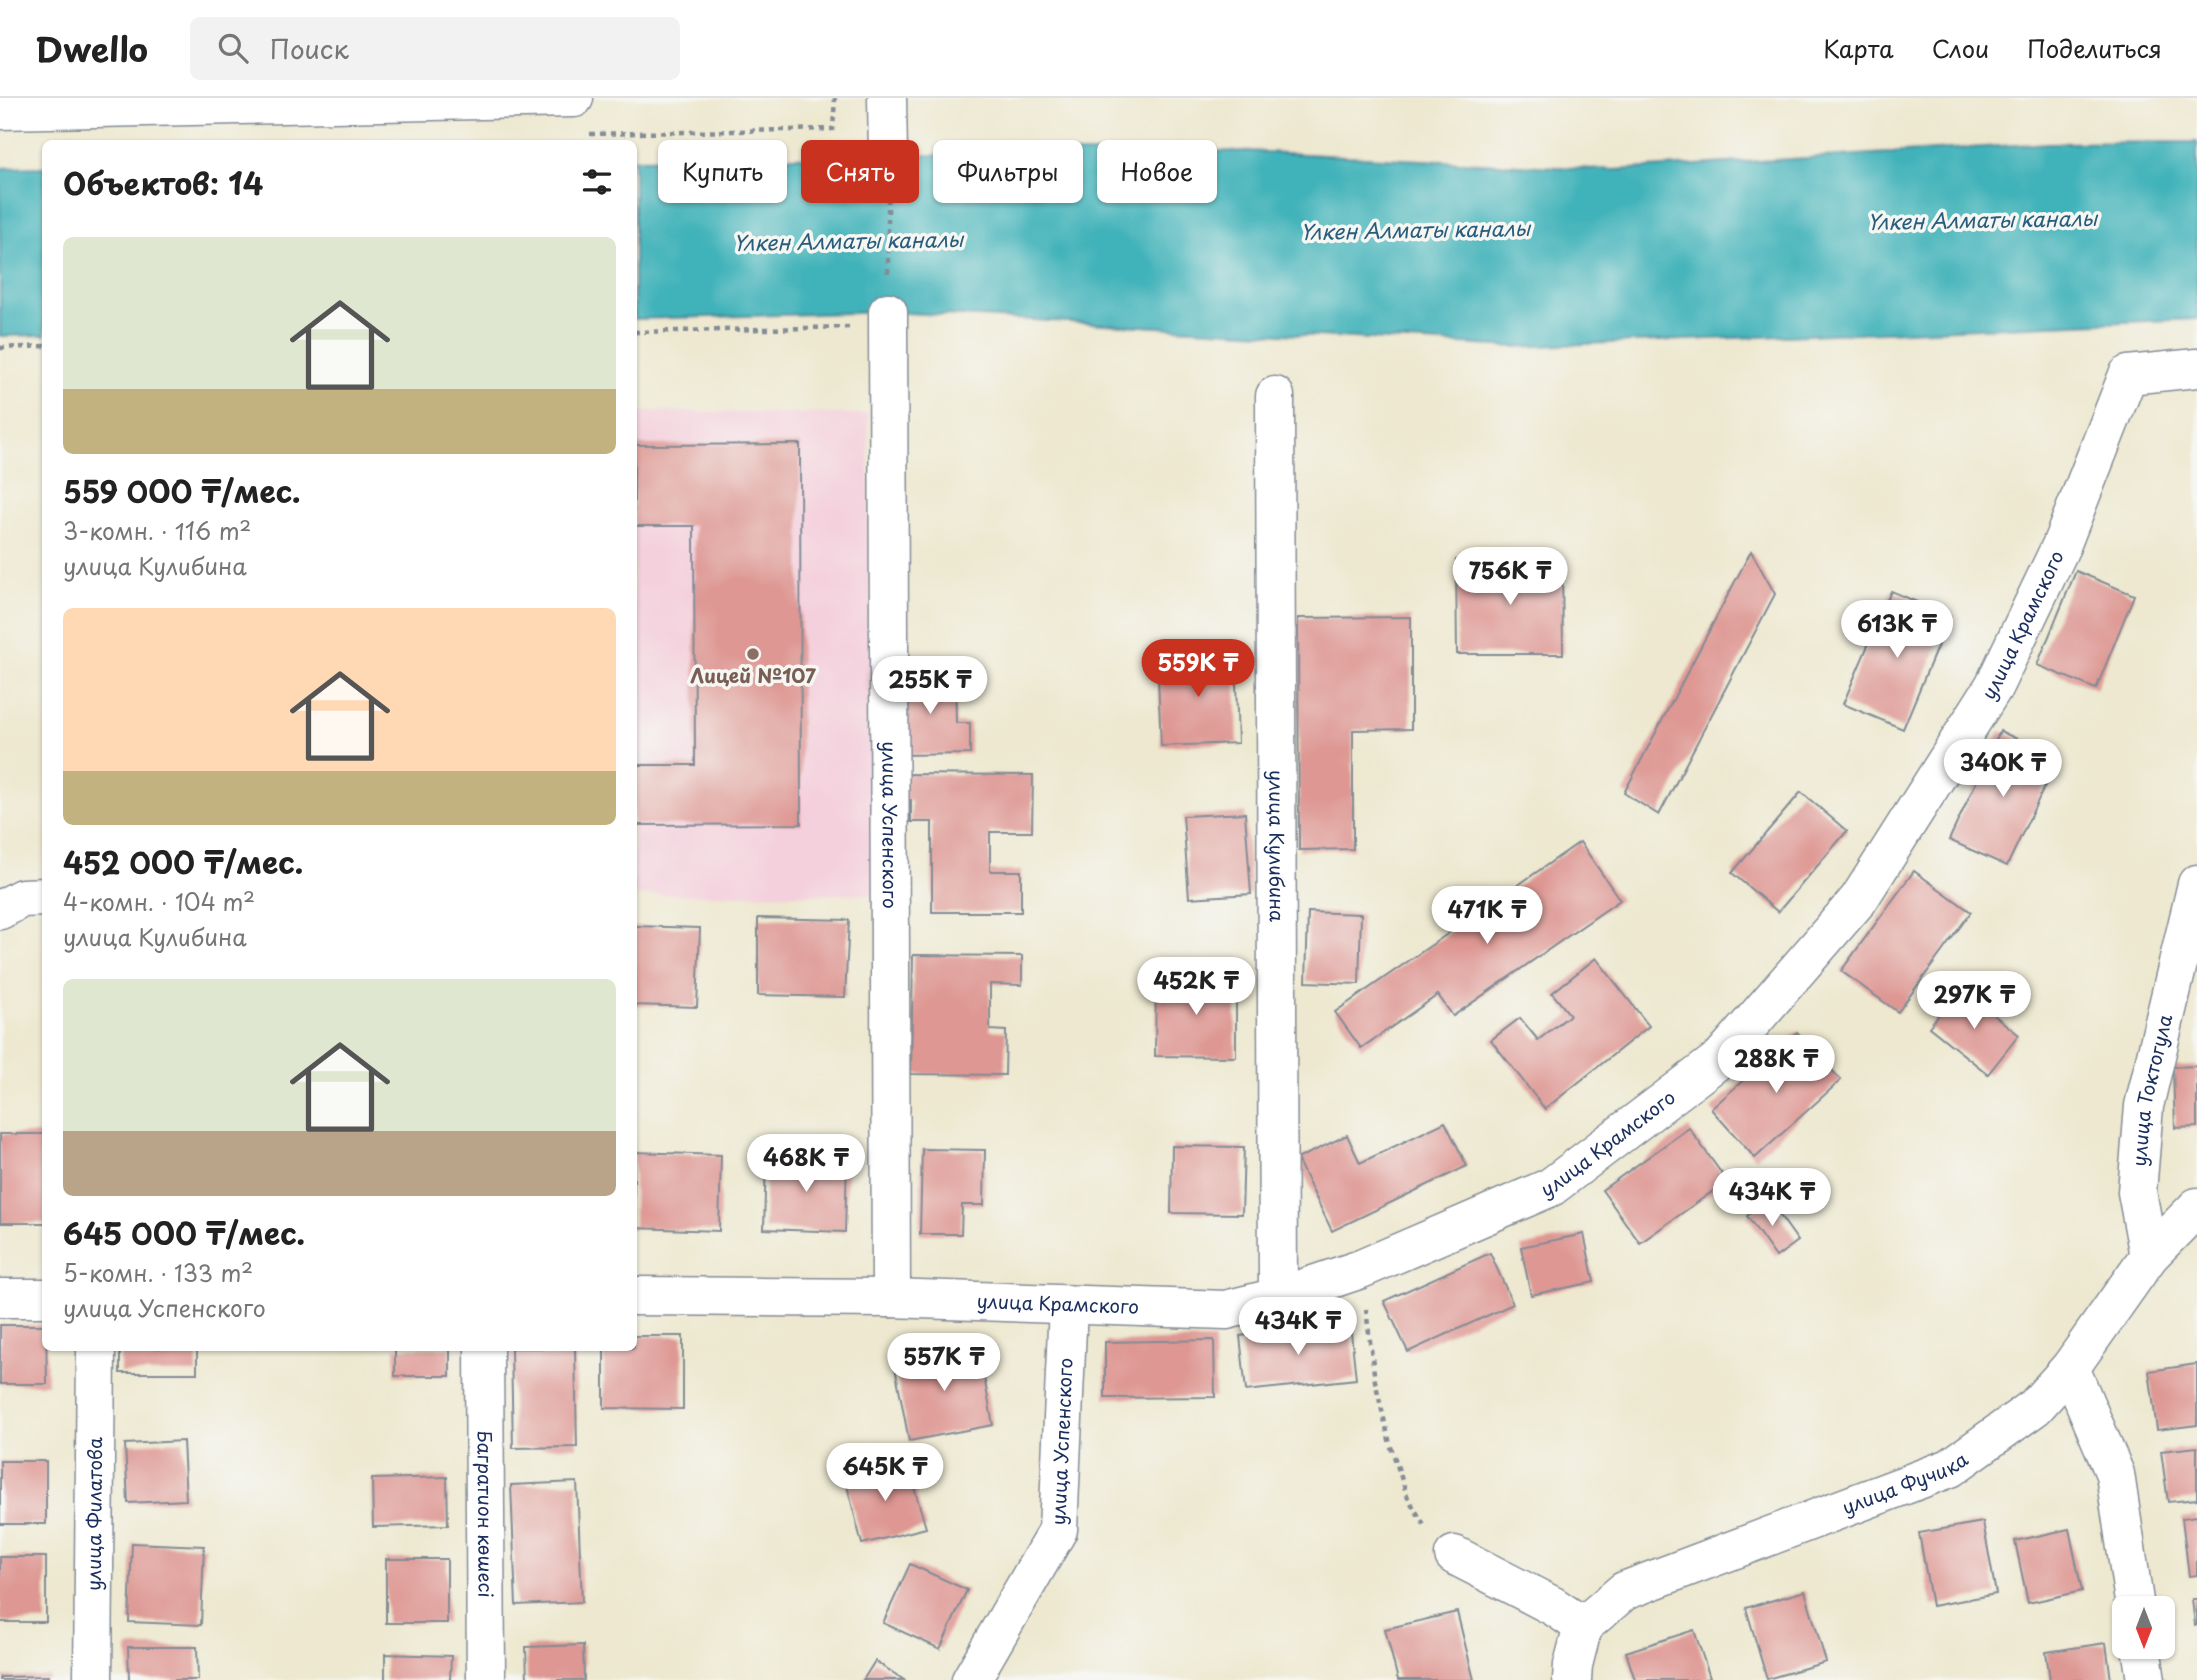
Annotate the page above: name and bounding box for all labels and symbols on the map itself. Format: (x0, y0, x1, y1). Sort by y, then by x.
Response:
water label: Үлкен Алматы каналы (1867, 201, 2099, 237)
water label: Үлкен Алматы каналы (1300, 211, 1532, 247)
water label: Үлкен Алматы каналы (733, 222, 965, 258)
street label: улица Крамского (1974, 545, 2070, 705)
pin: 756K ₸ (1453, 547, 1567, 607)
pin: 613K ₸ (1840, 601, 1954, 660)
pin: 559K ₸ (1141, 640, 1255, 699)
marker: Лицей №107 (745, 646, 761, 662)
pin: 255K ₸ (873, 656, 987, 716)
place label: Лицей №107 (690, 661, 816, 689)
pin: 340K ₸ (1946, 740, 2060, 799)
street label: улица Успенского (876, 741, 905, 909)
street label: улица Кулибина (1263, 770, 1292, 922)
pin: 471K ₸ (1430, 886, 1544, 946)
pin: 452K ₸ (1139, 958, 1253, 1017)
pin: 297K ₸ (1917, 972, 2031, 1031)
street label: улица Токтогула (2124, 1011, 2178, 1168)
pin: 288K ₸ (1719, 1035, 1833, 1095)
street label: улица Крамского (1536, 1083, 1681, 1203)
pin: 468K ₸ (749, 1134, 863, 1194)
pin: 434K ₸ (1715, 1168, 1829, 1228)
street label: улица Крамского (976, 1286, 1140, 1320)
pin: 434K ₸ (1241, 1298, 1355, 1357)
pin: 557K ₸ (887, 1334, 1001, 1393)
street label: улица Успенского (1043, 1357, 1079, 1526)
street label: Багратион көшесі (471, 1430, 501, 1598)
street label: улица Филатова (79, 1437, 108, 1591)
pin: 645K ₸ (828, 1444, 942, 1503)
street label: улица Фучика (1838, 1445, 1973, 1521)
north arrow (2112, 1596, 2175, 1659)

